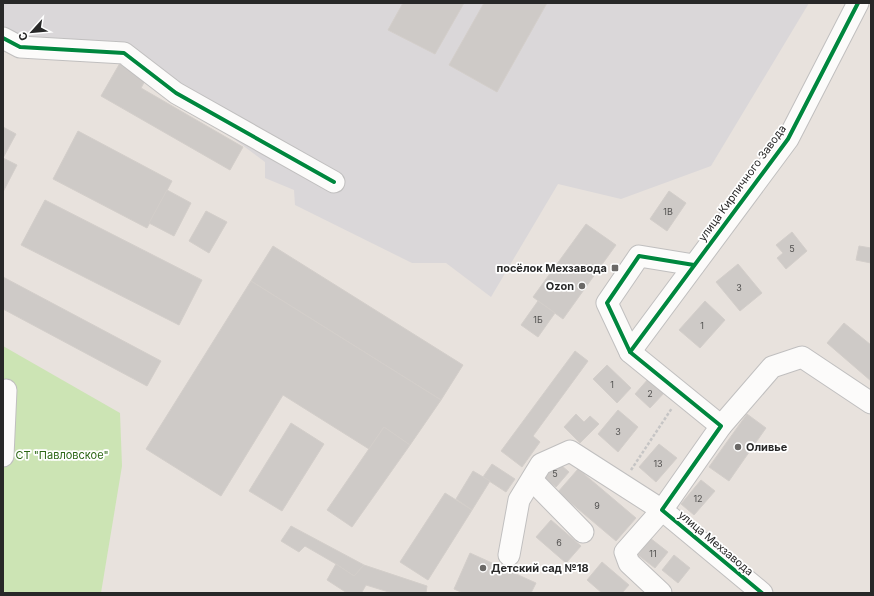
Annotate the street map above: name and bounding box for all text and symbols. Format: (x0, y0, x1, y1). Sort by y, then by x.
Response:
north arrow (12, 12, 52, 52)
text: С (15, 30, 31, 43)
street label: улица Кирпичного Завода (695, 122, 789, 244)
house number: 1В (663, 206, 673, 217)
house number: 5 (789, 243, 795, 254)
place label: посёлок Мехзавода (496, 261, 607, 275)
marker: посёлок Мехзавода (610, 263, 620, 273)
place label: Ozon (546, 279, 574, 293)
marker: Ozon (577, 281, 587, 291)
house number: 3 (736, 282, 742, 293)
house number: 1Б (533, 314, 543, 325)
house number: 1 (700, 320, 704, 331)
house number: 1 (610, 379, 614, 390)
house number: 2 (647, 388, 653, 399)
house number: 3 (615, 426, 621, 437)
place label: Оливье (746, 440, 788, 454)
marker: Оливье (733, 442, 743, 452)
park label: СТ "Павловское" (15, 448, 109, 462)
house number: 13 (653, 458, 663, 469)
house number: 5 (552, 468, 558, 479)
house number: 12 (693, 493, 703, 504)
house number: 9 (594, 500, 600, 511)
street label: улица Мехзавода (676, 508, 756, 578)
house number: 6 (556, 537, 562, 548)
house number: 11 (649, 548, 657, 559)
place label: Детский сад №18 (491, 561, 589, 575)
marker: Детский сад №18 (478, 563, 488, 573)

